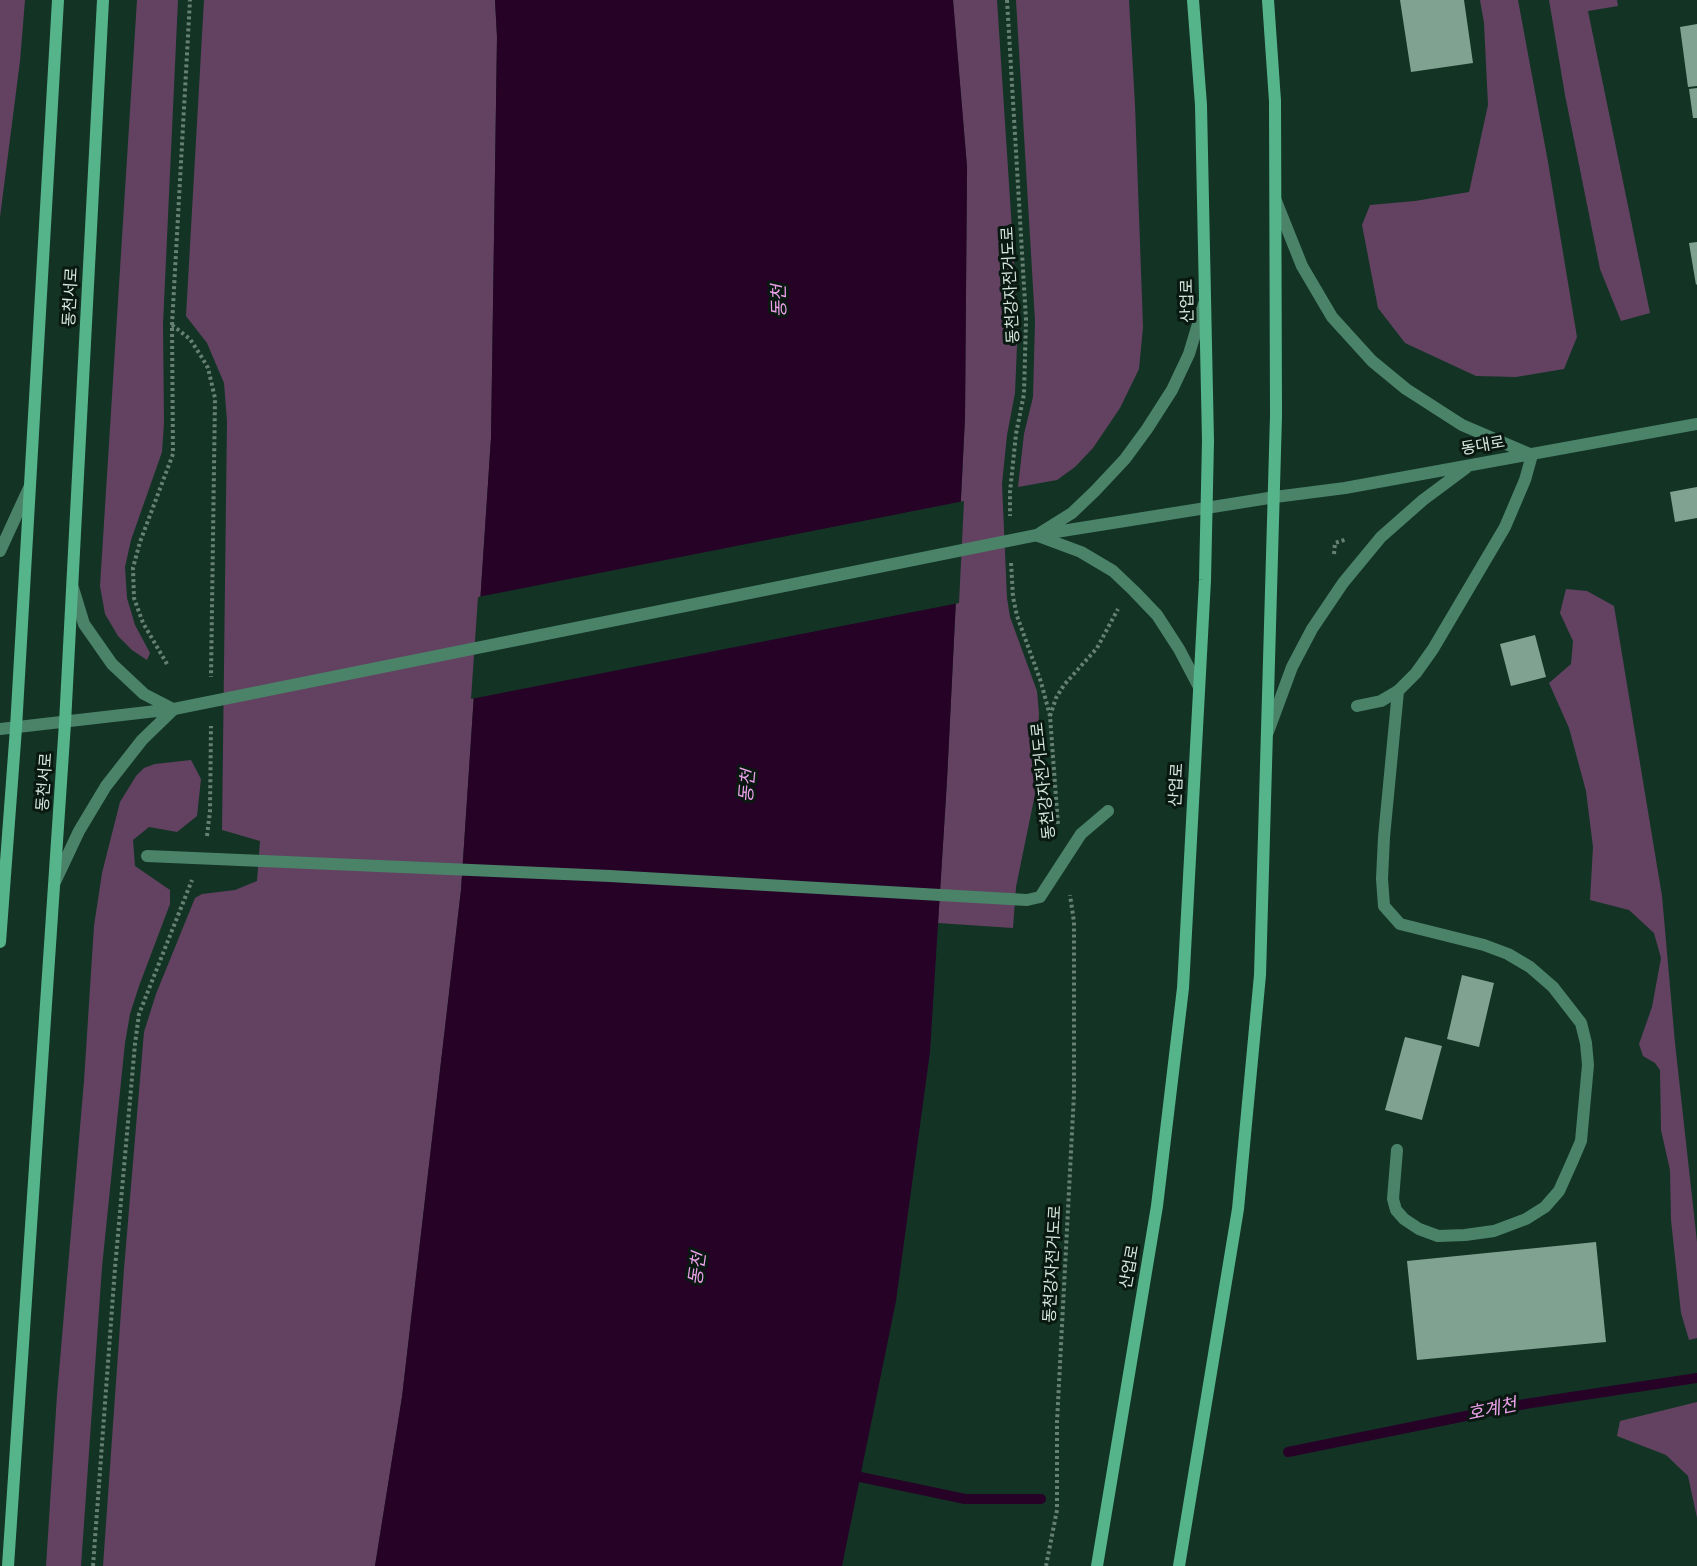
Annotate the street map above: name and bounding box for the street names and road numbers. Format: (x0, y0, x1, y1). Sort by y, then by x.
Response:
street label: 동천강자전거도로 (998, 226, 1024, 344)
street label: 동천서로 (60, 267, 82, 327)
street label: 산업로 (1178, 279, 1198, 323)
street label: 동대로 (1460, 433, 1506, 459)
street label: 동천강자전거도로 (1028, 721, 1060, 841)
street label: 동천서로 (33, 752, 57, 812)
street label: 산업로 (1166, 762, 1188, 808)
street label: 동천강자전거도로 (1040, 1205, 1066, 1323)
street label: 산업로 (1117, 1244, 1143, 1290)

